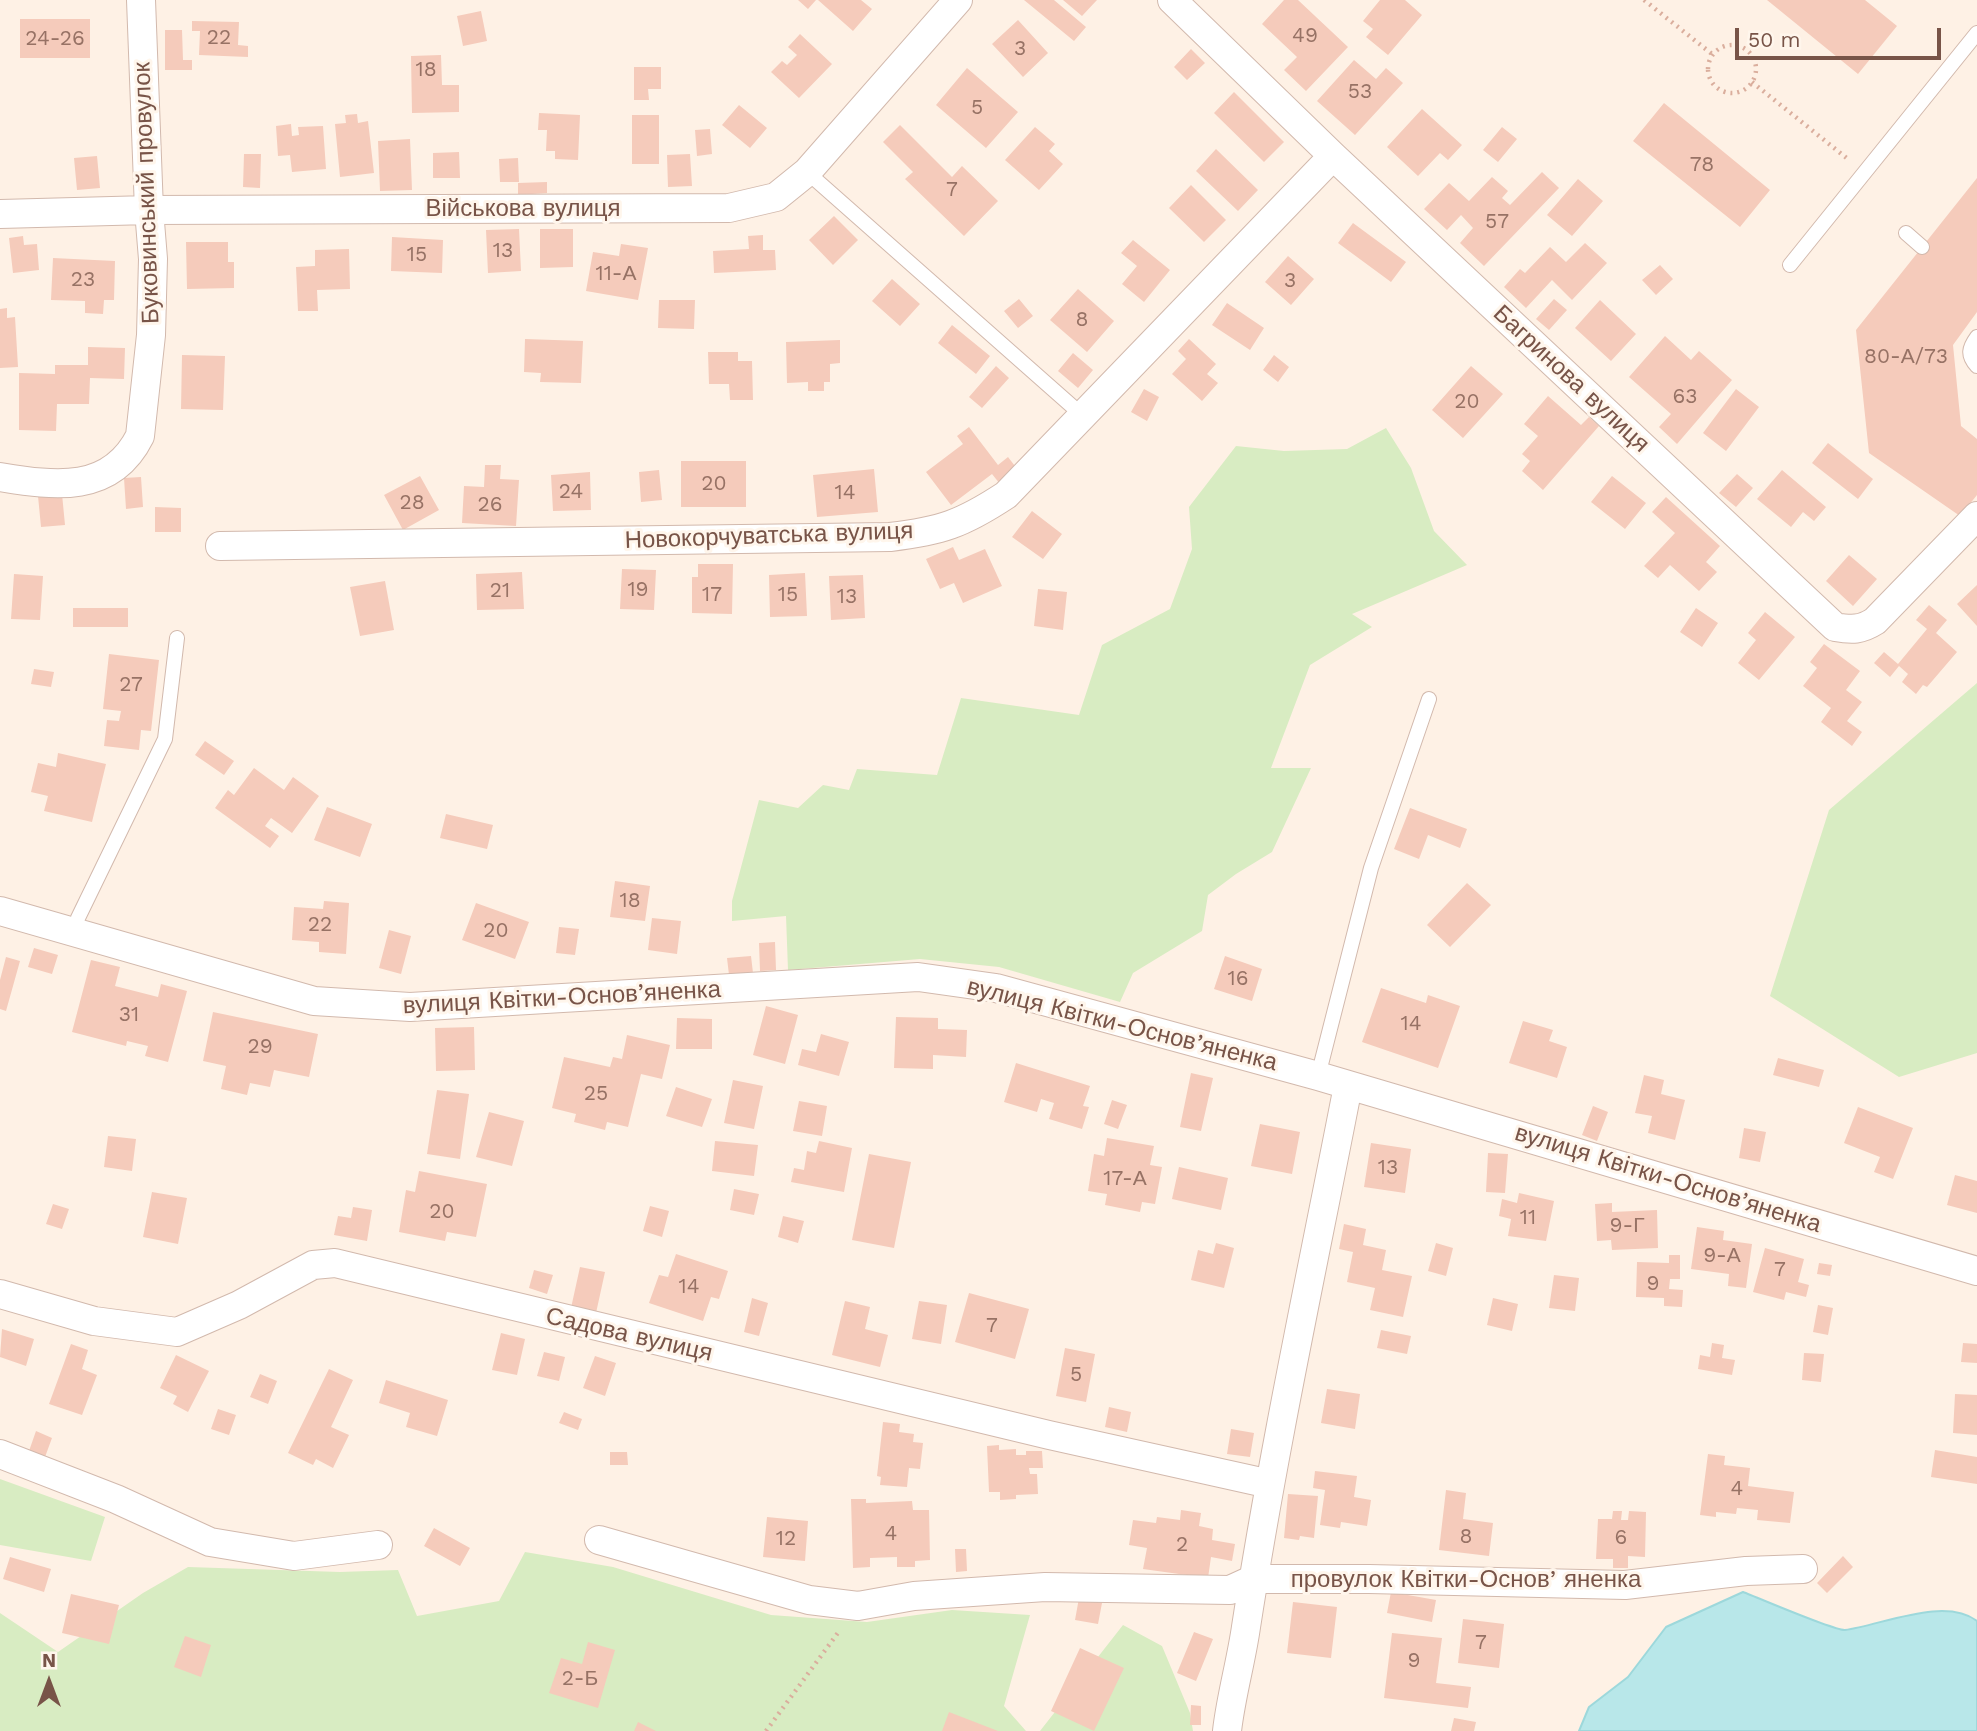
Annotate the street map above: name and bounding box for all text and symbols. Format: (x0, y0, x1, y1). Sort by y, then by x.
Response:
scale bar (1739, 14, 1946, 58)
house number: 49 (1292, 23, 1318, 49)
house number: 22 (207, 25, 231, 51)
house number: 24-26 (25, 26, 85, 52)
text: 50 m (1748, 27, 1800, 52)
house number: 3 (1014, 36, 1026, 62)
house number: 18 (415, 57, 437, 83)
street label: Буковинський провулок (128, 61, 166, 325)
house number: 53 (1348, 79, 1372, 105)
house number: 5 (971, 95, 983, 121)
house number: 78 (1690, 152, 1714, 178)
house number: 7 (946, 177, 958, 203)
street label: Військова вулиця (425, 195, 621, 223)
house number: 57 (1485, 209, 1509, 235)
house number: 13 (493, 238, 513, 264)
house number: 15 (407, 242, 427, 268)
house number: 11-А (595, 261, 637, 287)
house number: 23 (71, 267, 95, 293)
house number: 3 (1284, 268, 1296, 294)
street label: Багринова вулиця (1487, 299, 1655, 459)
house number: 8 (1076, 307, 1088, 333)
house number: 80-А/73 (1864, 344, 1948, 370)
house number: 63 (1672, 384, 1698, 410)
house number: 20 (1454, 389, 1480, 415)
house number: 20 (701, 471, 727, 497)
house number: 24 (559, 479, 583, 505)
house number: 14 (834, 480, 856, 506)
house number: 28 (399, 490, 425, 516)
house number: 26 (477, 492, 503, 518)
street label: Новокорчуватська вулиця (624, 517, 914, 555)
house number: 19 (627, 577, 649, 603)
house number: 21 (490, 578, 510, 604)
house number: 17 (702, 582, 722, 608)
house number: 15 (778, 582, 798, 608)
house number: 13 (837, 584, 857, 610)
house number: 27 (119, 672, 143, 698)
house number: 18 (619, 888, 641, 914)
house number: 22 (308, 912, 332, 938)
house number: 20 (483, 918, 509, 944)
house number: 16 (1228, 966, 1248, 992)
street label: вулиця Квітки-Основ’яненка (964, 972, 1280, 1078)
street label: вулиця Квітки-Основ’яненка (402, 975, 722, 1021)
house number: 31 (119, 1002, 139, 1028)
house number: 14 (1400, 1011, 1422, 1037)
house number: 29 (247, 1034, 273, 1060)
house number: 25 (584, 1081, 608, 1107)
street label: вулиця Квітки-Основ’яненка (1511, 1119, 1825, 1239)
house number: 13 (1378, 1155, 1398, 1181)
house number: 17-А (1103, 1166, 1147, 1192)
house number: 20 (429, 1199, 455, 1225)
house number: 11 (1520, 1205, 1536, 1231)
house number: 9-Г (1609, 1213, 1645, 1239)
house number: 9-А (1703, 1243, 1741, 1269)
house number: 7 (1774, 1257, 1786, 1283)
house number: 9 (1647, 1271, 1659, 1297)
house number: 14 (678, 1274, 700, 1300)
street label: Садова вулиця (543, 1302, 715, 1368)
house number: 7 (986, 1313, 998, 1339)
house number: 5 (1070, 1362, 1082, 1388)
house number: 4 (1731, 1476, 1743, 1502)
house number: 4 (885, 1521, 897, 1547)
house number: 8 (1460, 1524, 1472, 1550)
house number: 6 (1615, 1525, 1627, 1551)
house number: 12 (776, 1526, 796, 1552)
house number: 2 (1176, 1532, 1188, 1558)
street label: провулок Квітки-Основʼяненка (1291, 1566, 1641, 1594)
house number: 7 (1475, 1630, 1487, 1656)
north arrow (14, 1647, 84, 1717)
house number: 9 (1408, 1648, 1420, 1674)
text: N (42, 1649, 56, 1672)
house number: 2-Б (562, 1666, 598, 1692)

